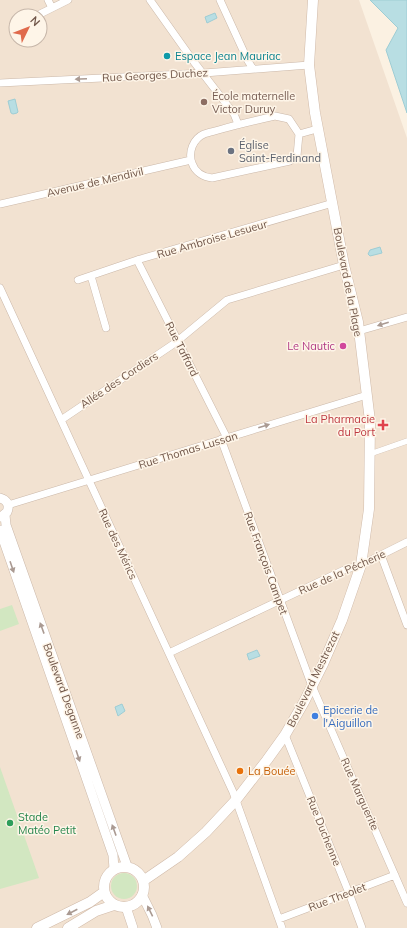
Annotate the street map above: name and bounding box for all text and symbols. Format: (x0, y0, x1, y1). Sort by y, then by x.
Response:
north arrow (8, 8, 48, 48)
text: N (27, 13, 43, 29)
place label: Espace Jean Mauriac (175, 49, 281, 63)
marker: Espace Jean Mauriac (162, 51, 172, 61)
street label: Rue Georges Duchez (102, 65, 209, 85)
one-way arrow (75, 76, 87, 83)
place label: École maternelle Victor Duruy (212, 89, 295, 116)
marker: École maternelle Victor Duruy (199, 97, 209, 107)
place label: Église Saint-Ferdinand (239, 138, 321, 165)
marker: Église Saint-Ferdinand (226, 146, 236, 156)
street label: Avenue de Mendivil (45, 164, 145, 200)
street label: Rue Ambroise Lesueur (155, 217, 269, 261)
street label: Boulevard de la Plage (331, 226, 365, 338)
street label: Rue Taffard (162, 319, 202, 379)
one-way arrow (377, 321, 389, 327)
place label: Le Nautic (287, 339, 336, 353)
marker: Le Nautic (338, 341, 348, 351)
street label: Allée des Cordiers (77, 349, 161, 411)
place label: La Pharmacie du Port (305, 412, 375, 439)
marker: La Pharmacie du Port (378, 420, 388, 430)
one-way arrow (258, 423, 270, 429)
street label: Rue Thomas Lussan (137, 428, 239, 472)
street label: Rue des Mérics (95, 506, 141, 582)
street label: Rue François Campet (241, 510, 291, 616)
street label: Rue de la Pécherie (296, 547, 388, 597)
one-way arrow (10, 562, 16, 574)
one-way arrow (39, 622, 45, 634)
street label: Boulevard Mestrezat (284, 629, 342, 729)
street label: Boulevard Deganne (40, 641, 88, 741)
place label: Epicerie de l'Aiguillon (323, 703, 378, 730)
marker: Epicerie de l'Aiguillon (310, 711, 320, 721)
one-way arrow (76, 751, 82, 763)
street label: Rue Marguerite (338, 755, 382, 833)
place label: La Bouée (248, 764, 296, 778)
marker: La Bouée (235, 766, 245, 776)
street label: Rue Duchenne (304, 794, 344, 868)
place label: Stade Matéo Petit (18, 810, 76, 837)
marker: Stade Matéo Petit (5, 818, 15, 828)
one-way arrow (110, 823, 116, 835)
street label: Rue Theolet (306, 880, 368, 914)
one-way arrow (147, 906, 153, 917)
one-way arrow (66, 909, 77, 915)

